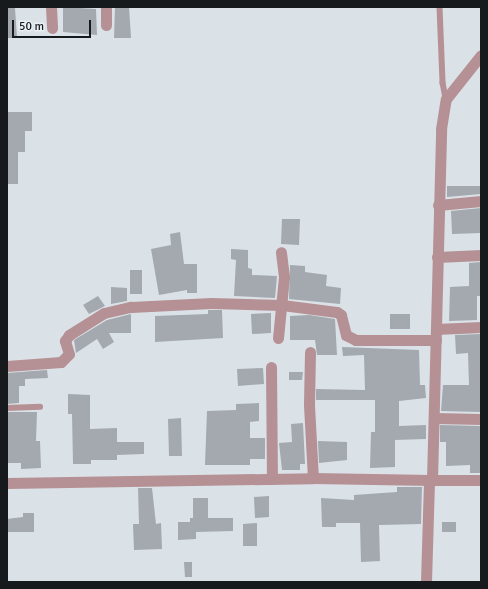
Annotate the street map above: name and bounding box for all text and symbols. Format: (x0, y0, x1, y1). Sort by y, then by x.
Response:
scale bar (14, 12, 93, 38)
text: 50 m (19, 19, 44, 34)

